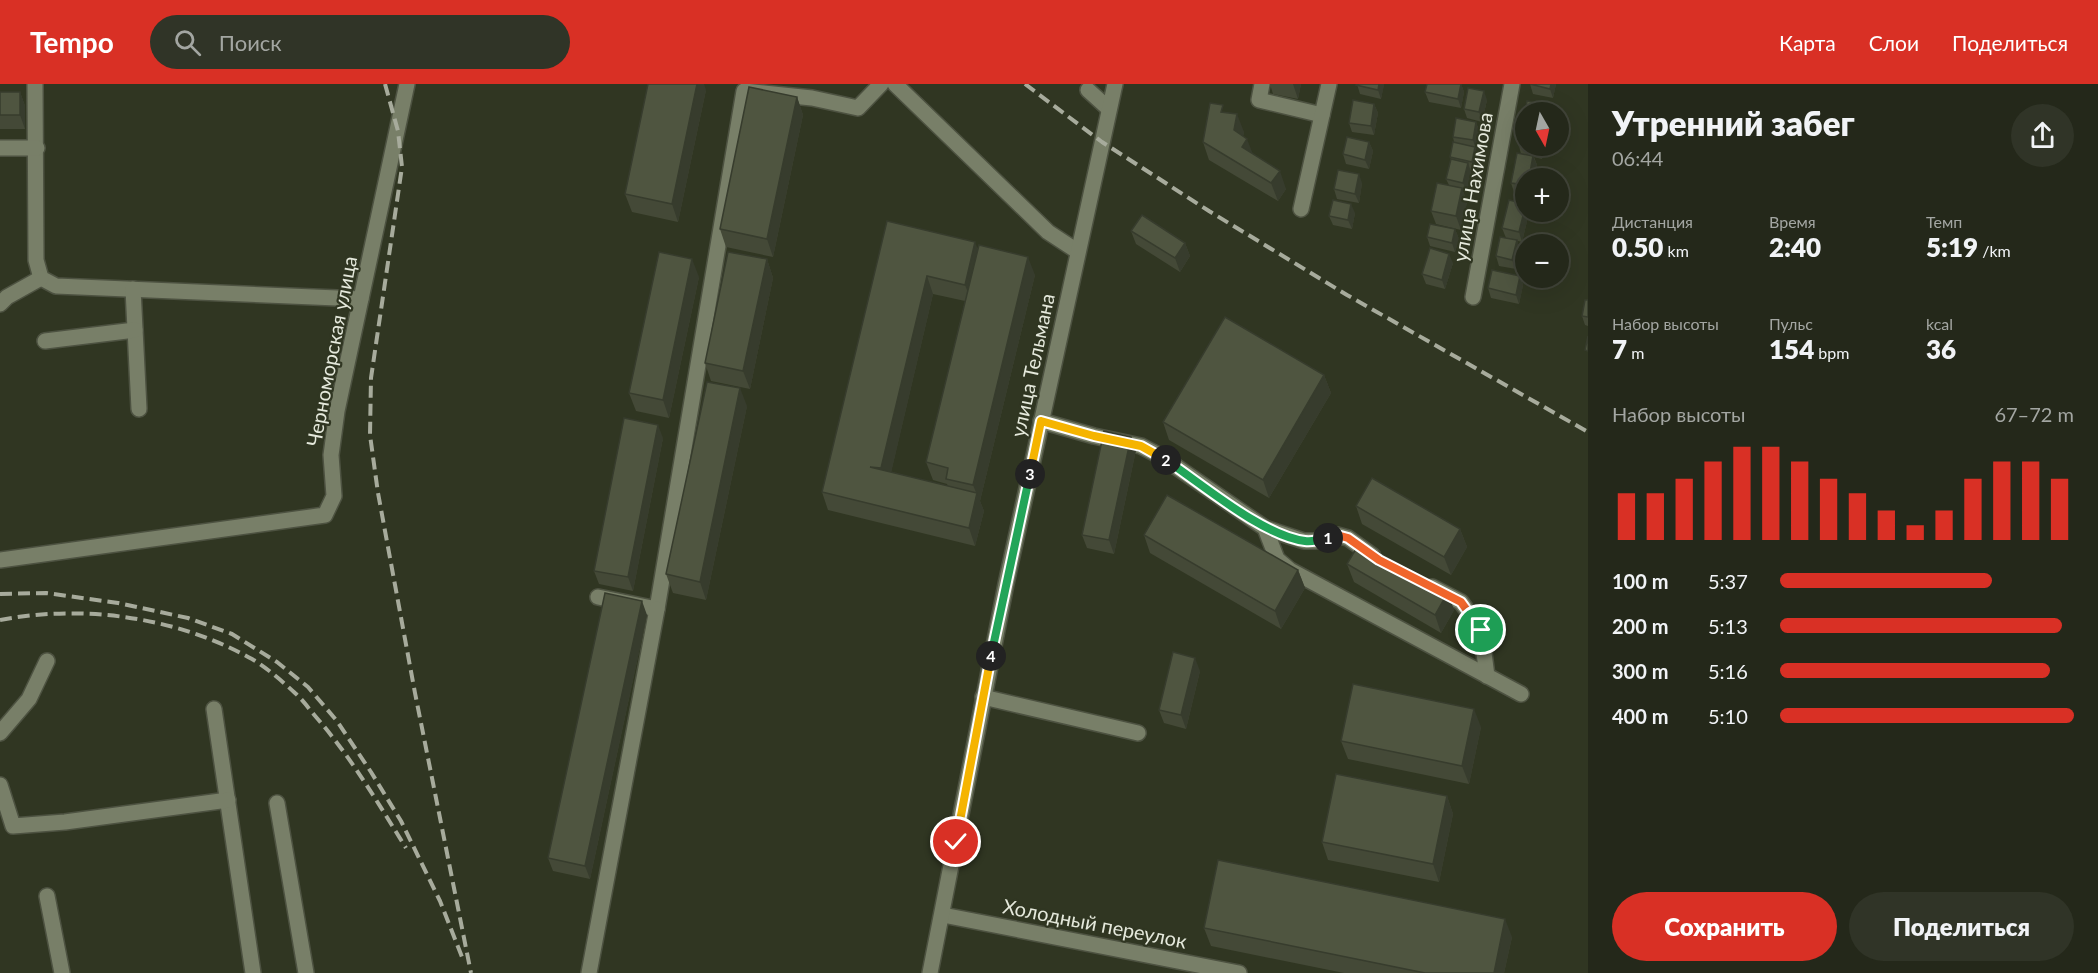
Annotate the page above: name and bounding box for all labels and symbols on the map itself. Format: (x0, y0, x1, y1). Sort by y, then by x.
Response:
north arrow (1515, 102, 1569, 156)
street label: улица Нахимова (1447, 110, 1497, 264)
street label: Черноморская улица (301, 254, 361, 448)
street label: улица Тельмана (1005, 291, 1059, 439)
pin: 2 (1151, 445, 1181, 475)
pin: 3 (1015, 459, 1045, 489)
pin: 1 (1313, 523, 1343, 553)
pin (1455, 604, 1506, 655)
pin: 4 (976, 641, 1006, 671)
pin (930, 816, 981, 867)
street label: Холодный переулок (1001, 893, 1190, 953)

